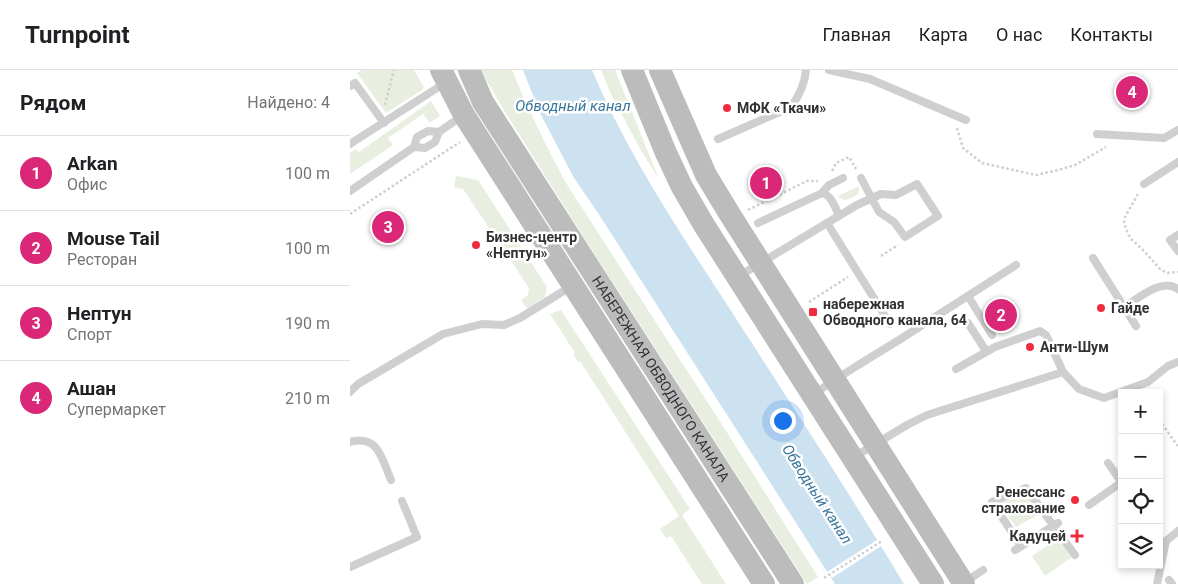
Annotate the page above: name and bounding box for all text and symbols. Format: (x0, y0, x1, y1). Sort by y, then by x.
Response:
text: Turnpoint (25, 21, 130, 49)
text: Главная (822, 24, 891, 45)
text: Карта (919, 24, 968, 45)
text: О нас (996, 24, 1042, 45)
text: Контакты (1070, 24, 1153, 45)
pin: 4 (1116, 73, 1148, 111)
text: Рядом (20, 91, 86, 115)
text: Найдено: 4 (247, 93, 330, 112)
water label: Обводный канал (515, 97, 631, 115)
place label: МФК «Ткачи» (737, 100, 826, 116)
marker: МФК «Ткачи» (721, 102, 733, 114)
text: Arkan (67, 152, 118, 175)
text: 1 (31, 164, 41, 183)
text: 100 m (285, 164, 330, 183)
pin: 1 (750, 164, 782, 202)
text: Офис (67, 175, 107, 194)
pin: 3 (372, 208, 404, 246)
text: Mouse Tail (67, 227, 160, 250)
place label: Бизнес-центр «Нептун» (486, 229, 577, 261)
text: 2 (31, 239, 41, 258)
text: 100 m (285, 239, 330, 258)
marker: Бизнес-центр «Нептун» (470, 239, 482, 251)
text: Ресторан (67, 250, 137, 269)
street label: НАБЕРЕЖНАЯ ОБВОДНОГО КАНАЛА (589, 273, 733, 485)
place label: набережная Обводного канала, 64 (823, 296, 967, 328)
pin: 2 (985, 296, 1017, 334)
place label: Гайде (1111, 300, 1150, 316)
text: Нептун (67, 302, 132, 325)
marker: Гайде (1095, 302, 1107, 314)
marker: набережная Обводного канала, 64 (807, 306, 819, 318)
text: 3 (31, 314, 41, 333)
text: 190 m (285, 314, 330, 333)
text: Спорт (67, 325, 112, 344)
place label: Анти-Шум (1040, 339, 1109, 355)
marker: Анти-Шум (1024, 341, 1036, 353)
text: Ашан (67, 377, 116, 400)
text: 4 (31, 389, 41, 408)
text: 210 m (285, 389, 330, 408)
map controls (1118, 389, 1163, 569)
button: + (1118, 389, 1163, 434)
text: Супермаркет (67, 400, 166, 419)
your location (770, 408, 796, 434)
button: − (1118, 434, 1163, 479)
water label: Обводный канал (778, 441, 856, 547)
button: locate (1118, 479, 1163, 524)
place label: Ренессанс страхование (982, 484, 1065, 516)
marker: Ренессанс страхование (1069, 494, 1081, 506)
button: layers (1118, 524, 1163, 569)
place label: Кадуцей (1010, 528, 1066, 544)
marker: Кадуцей (1070, 529, 1084, 543)

